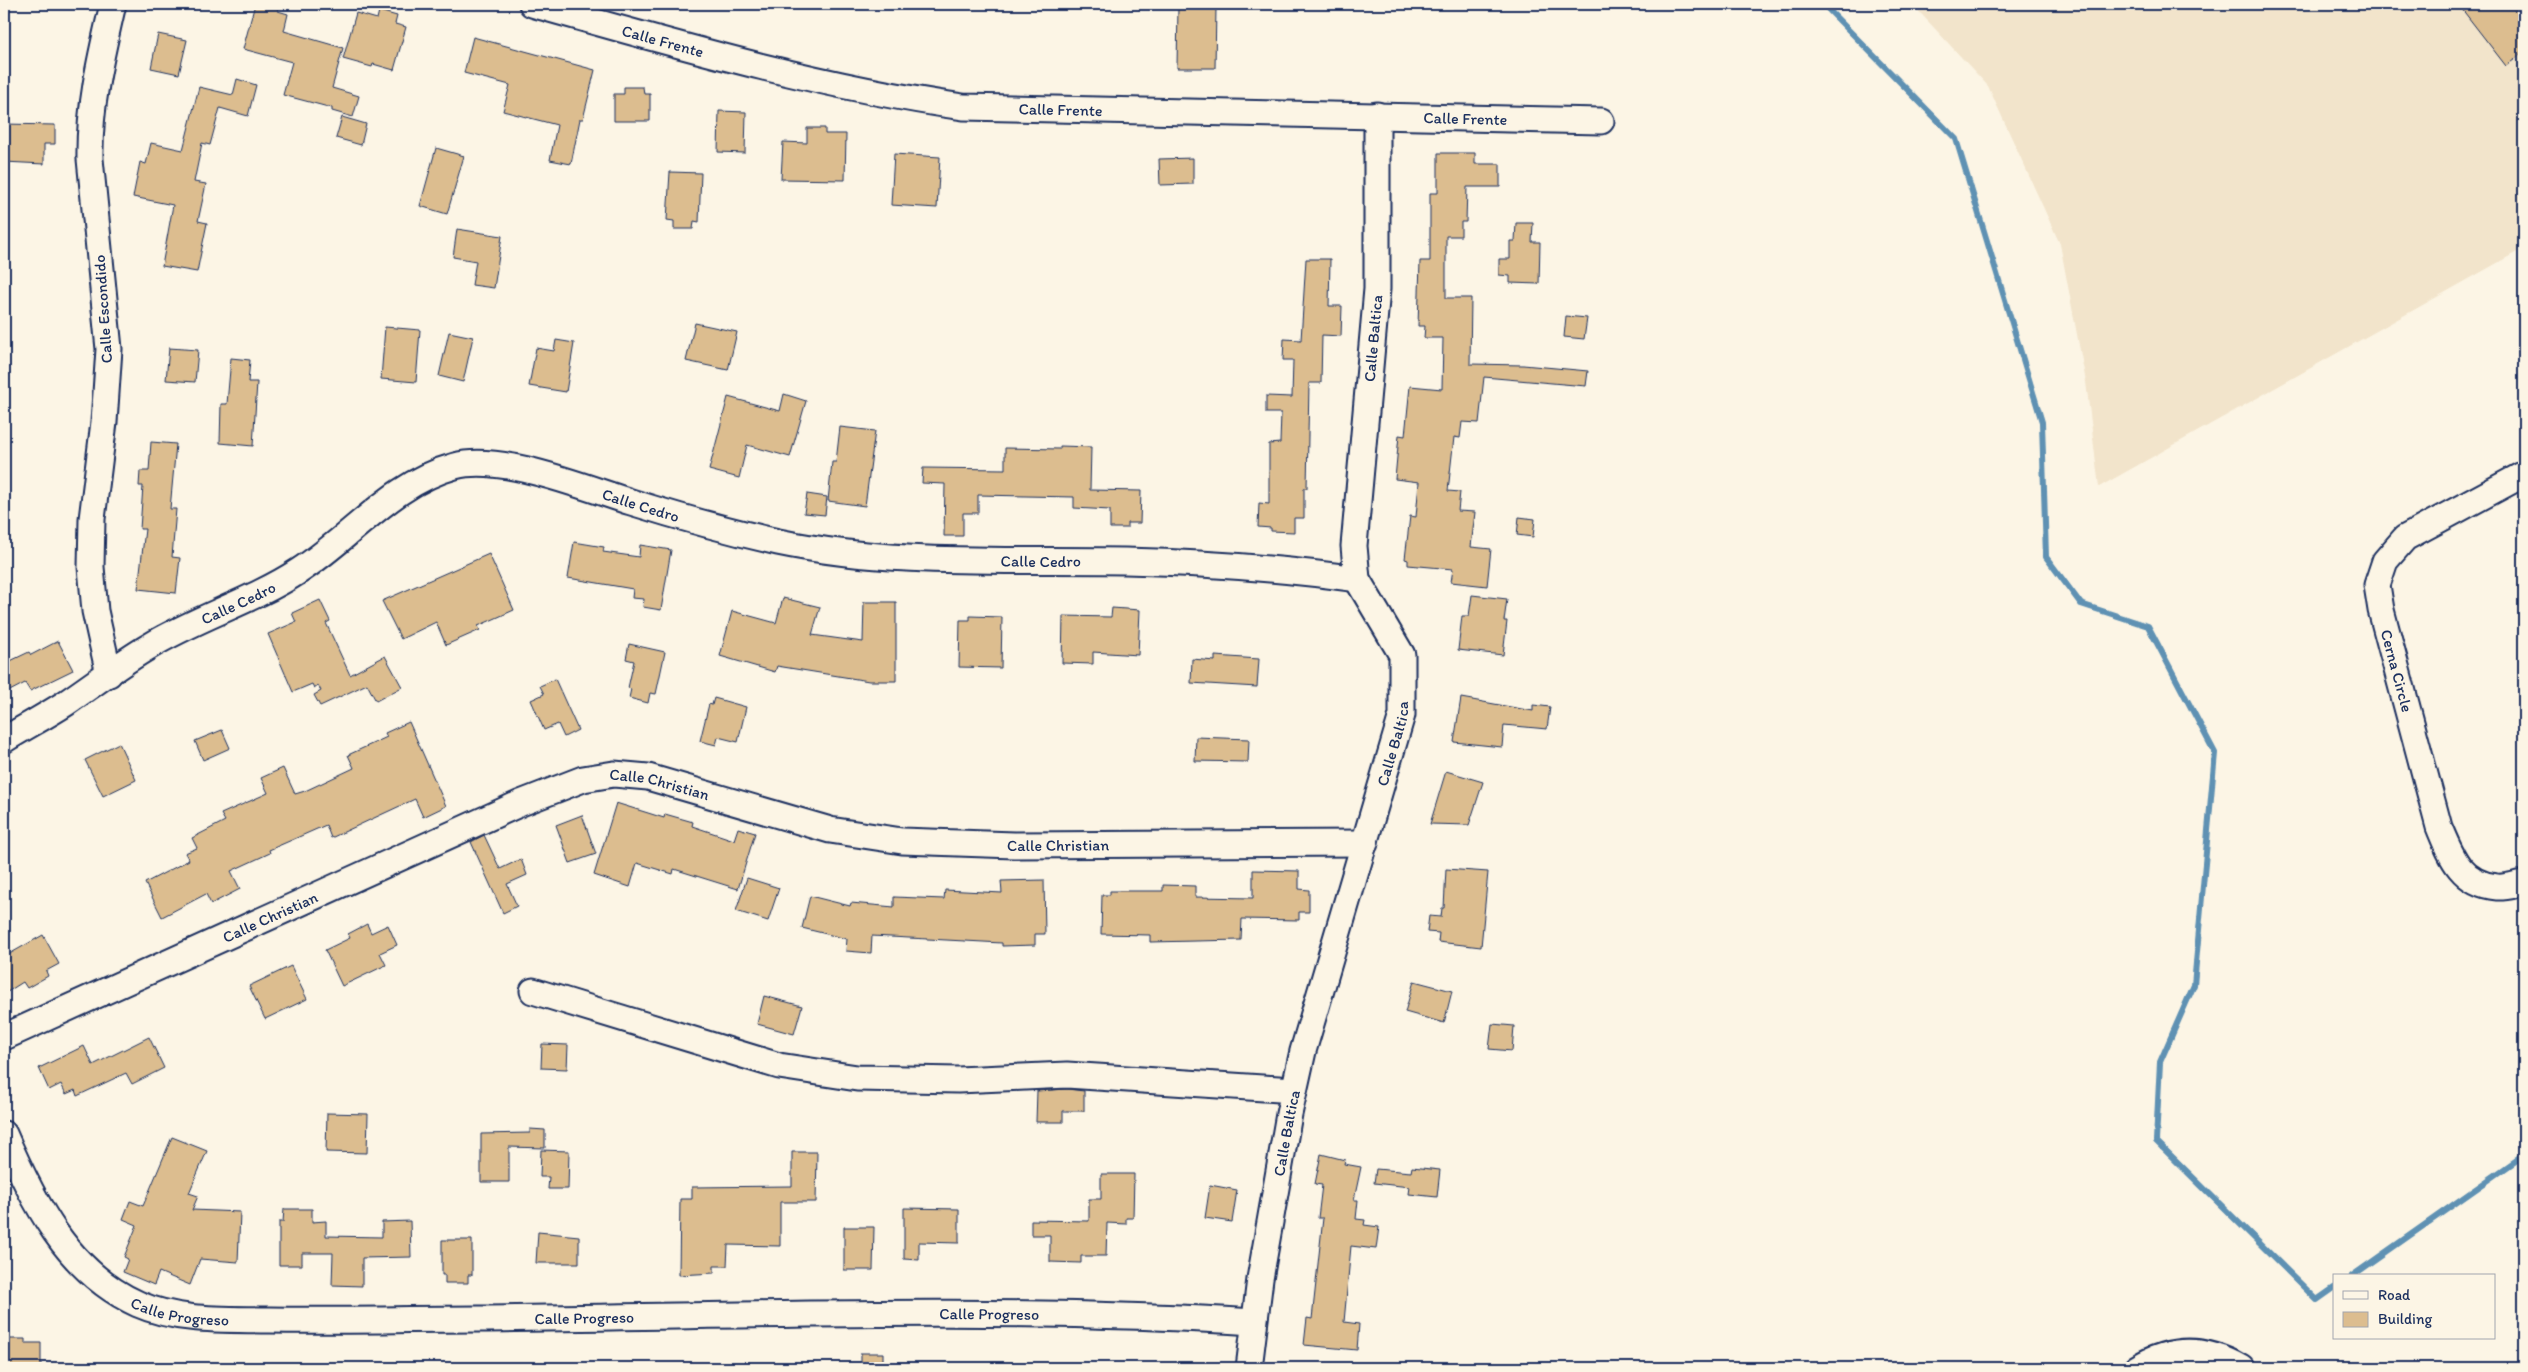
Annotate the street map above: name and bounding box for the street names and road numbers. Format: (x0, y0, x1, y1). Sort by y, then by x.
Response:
street label: Calle Frente (620, 20, 706, 61)
street label: Calle Frente (1018, 99, 1103, 120)
street label: Calle Frente (1423, 108, 1508, 128)
street label: Calle Escondido (90, 254, 116, 364)
street label: Calle Baltica (1359, 294, 1386, 383)
street label: Calle Cedro (600, 484, 682, 526)
street label: Calle Cedro (1001, 551, 1081, 570)
street label: Calle Cedro (198, 577, 279, 628)
street label: Cerna Circle (2377, 627, 2417, 714)
street label: Calle Baltica (1372, 701, 1412, 788)
street label: Calle Christian (609, 764, 712, 804)
street label: Calle Christian (1007, 835, 1109, 855)
street label: Calle Christian (219, 887, 321, 946)
street label: Calle Baltica (1269, 1088, 1304, 1177)
street label: Calle Progreso (128, 1293, 229, 1329)
street label: Calle Progreso (939, 1304, 1039, 1323)
street label: Calle Progreso (534, 1307, 634, 1328)

